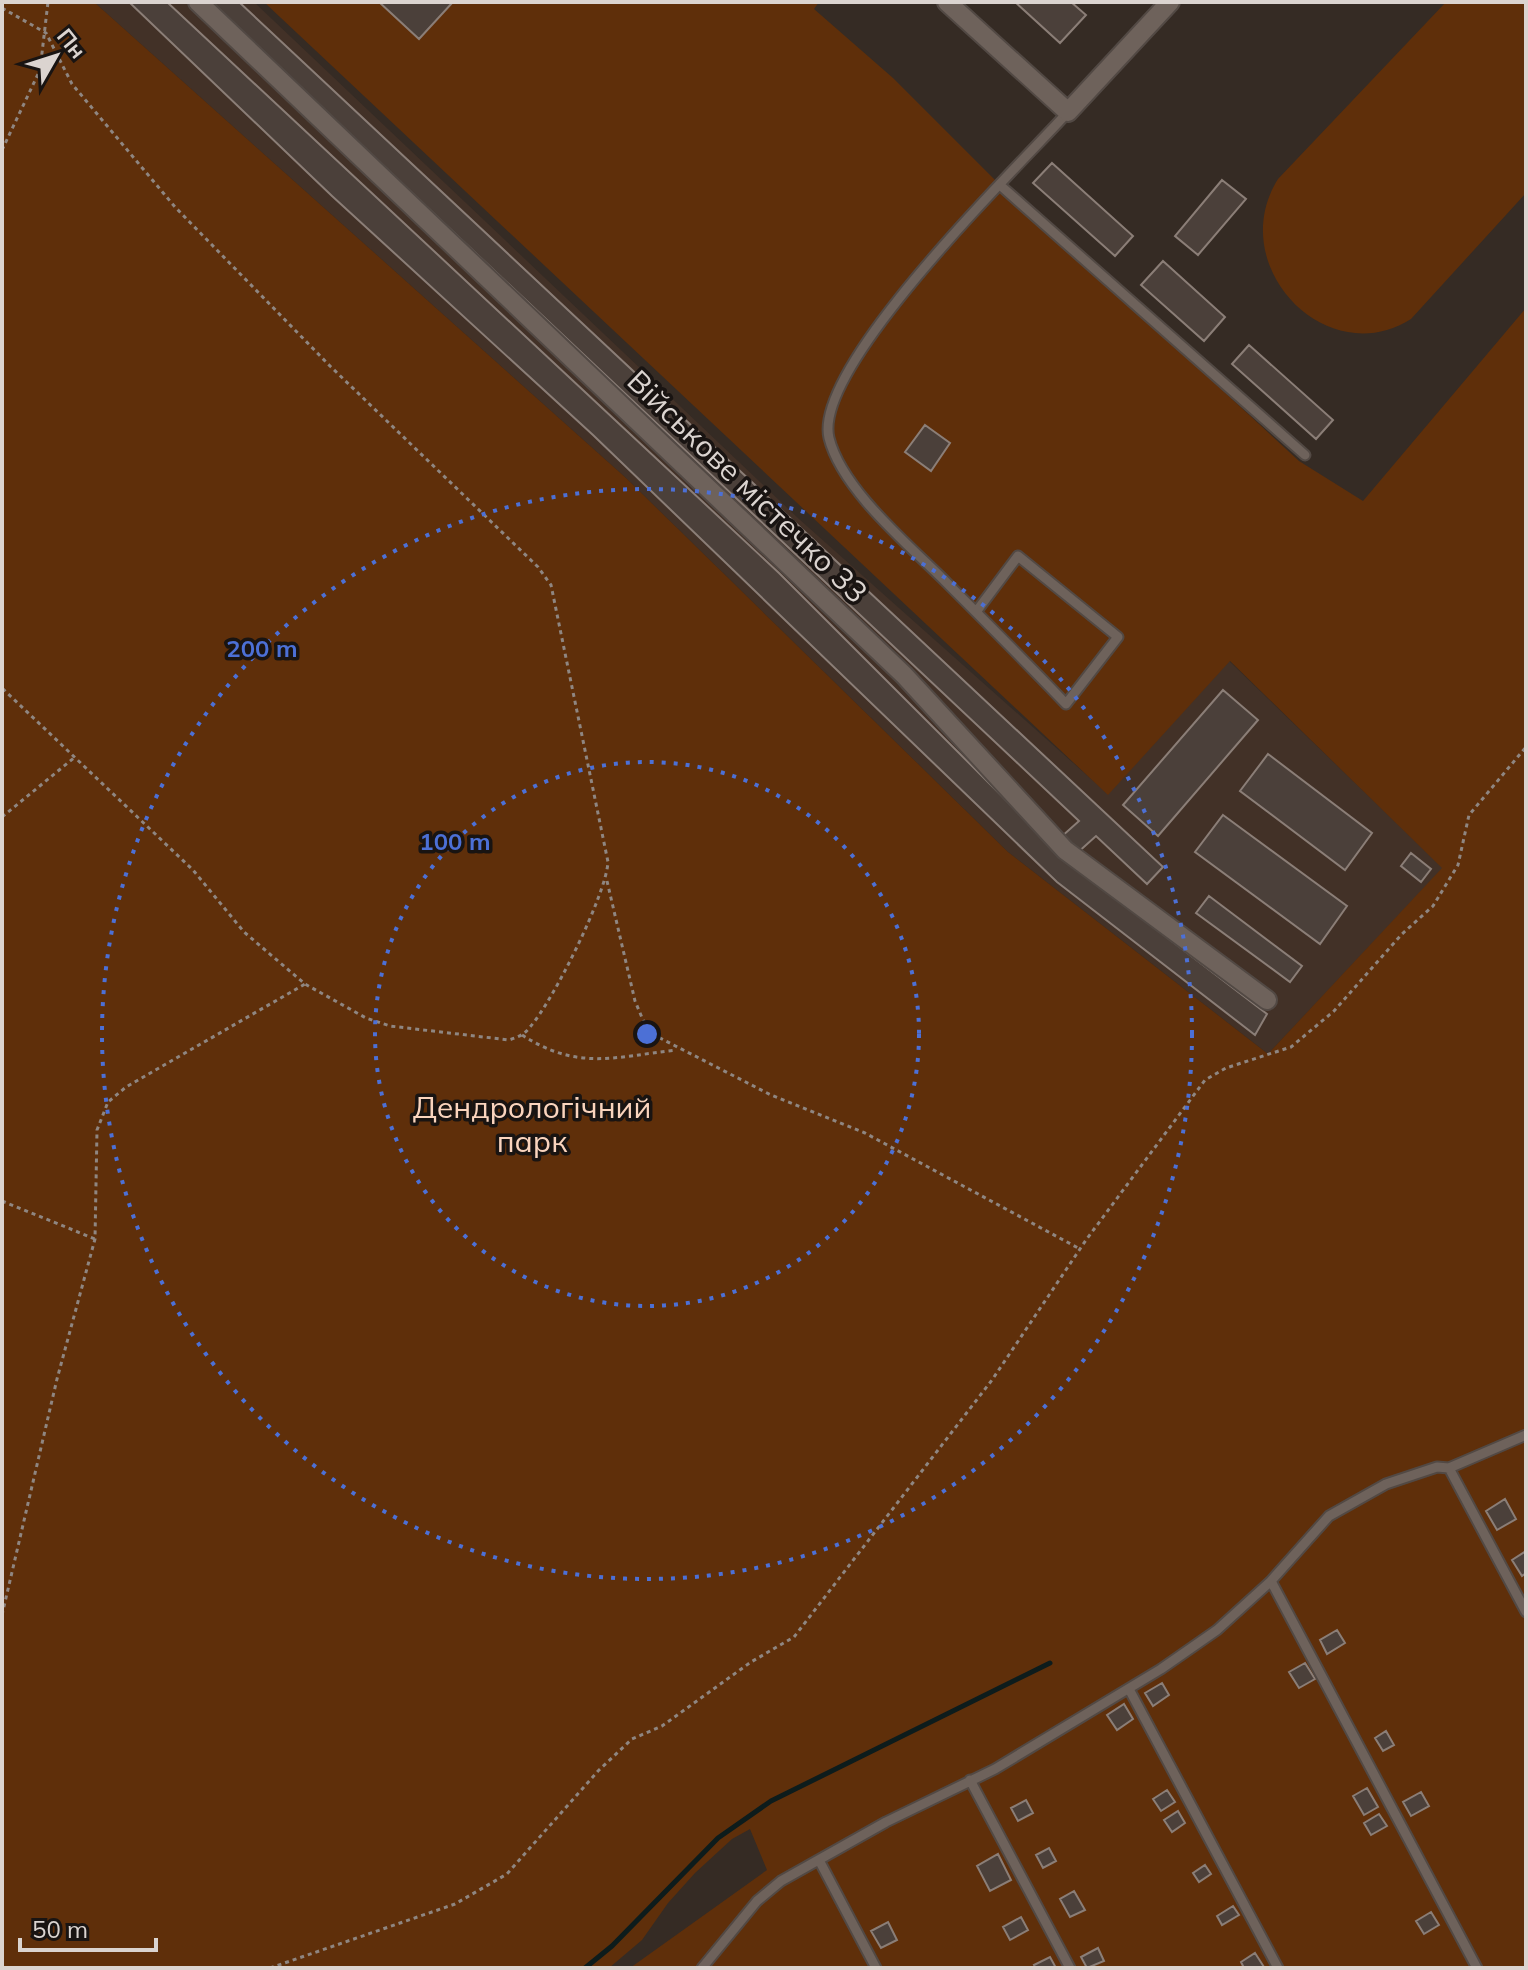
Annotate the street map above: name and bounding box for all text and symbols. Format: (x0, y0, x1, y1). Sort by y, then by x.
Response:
north arrow (16, 16, 96, 96)
text: Пн (51, 23, 92, 64)
street label: Військове містечко 33 (620, 362, 876, 611)
text: 200 m (226, 633, 298, 663)
text: 100 m (419, 826, 491, 856)
centre of rings (633, 1020, 661, 1048)
park label: Дендрологічний парк (413, 1088, 651, 1160)
scale bar (20, 1902, 156, 1952)
text: 50 m (32, 1914, 88, 1944)

